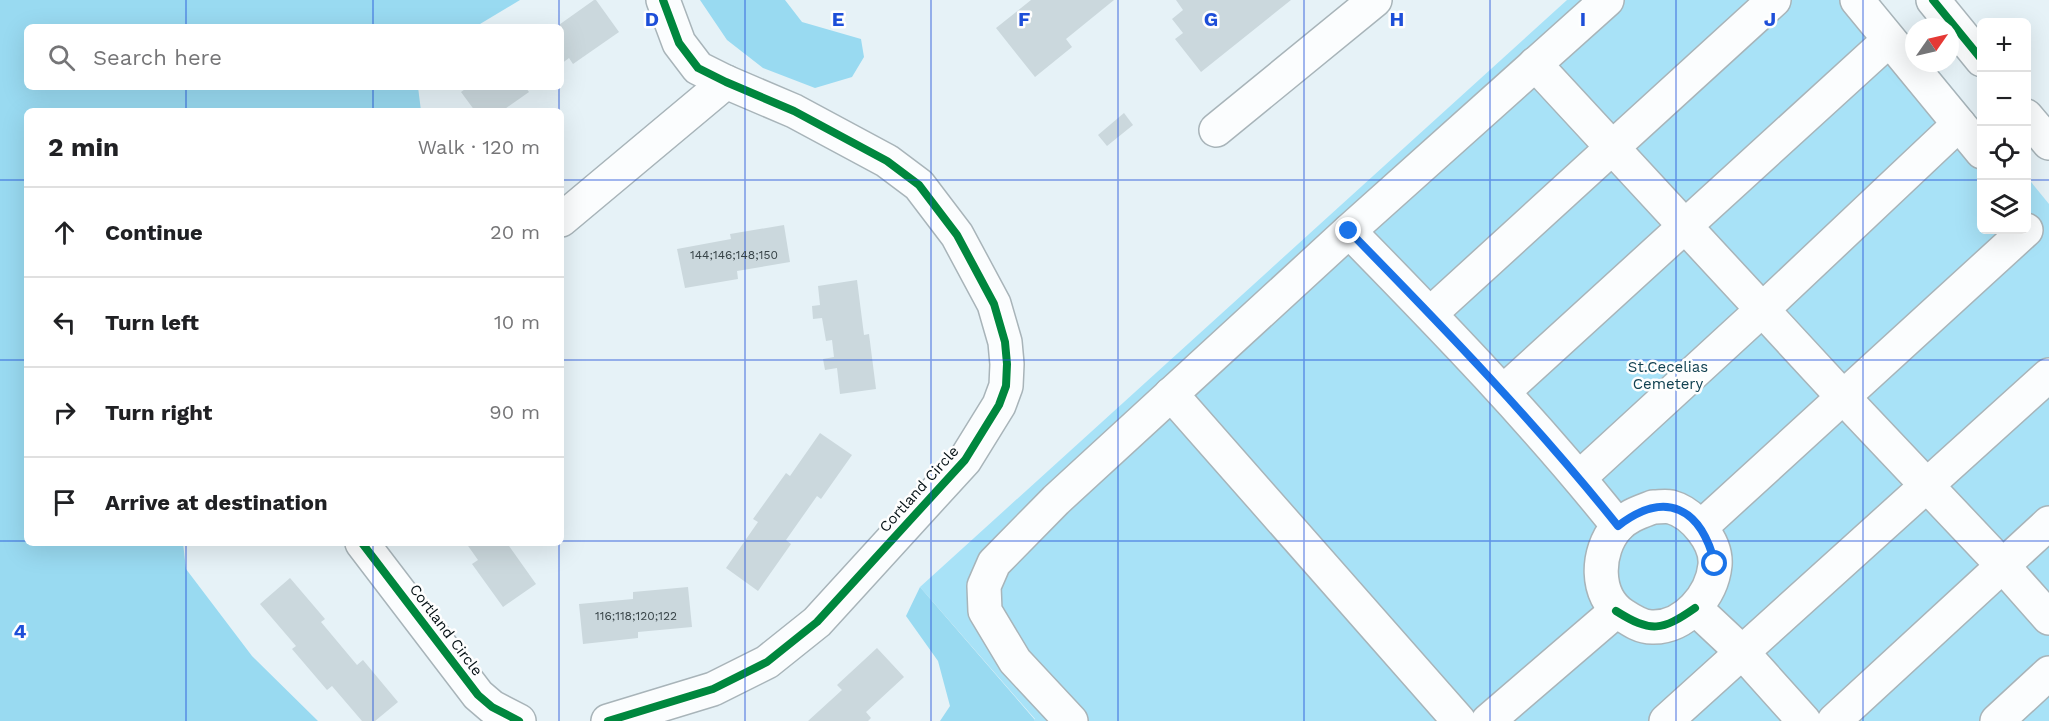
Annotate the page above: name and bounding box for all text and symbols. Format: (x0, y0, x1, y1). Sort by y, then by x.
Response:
text: D (645, 7, 659, 31)
text: E (832, 7, 844, 31)
text: F (1018, 7, 1030, 31)
text: G (1204, 7, 1218, 31)
text: H (1390, 7, 1404, 31)
text: I (1580, 7, 1586, 31)
text: J (1764, 7, 1776, 31)
north arrow (1905, 18, 1959, 72)
map controls (1977, 18, 2031, 234)
button: + (1977, 18, 2031, 72)
search box (24, 24, 564, 90)
icon: search (45, 41, 78, 74)
text: Search here (93, 45, 222, 70)
button: − (1977, 72, 2031, 126)
button: locate (1977, 126, 2031, 180)
text: 2 min (48, 132, 119, 162)
text: Walk · 120 m (418, 135, 540, 159)
button: layers (1977, 180, 2031, 234)
icon: ahead (48, 216, 81, 249)
route end (1335, 217, 1361, 243)
text: Continue (105, 220, 203, 245)
text: 20 m (490, 220, 540, 244)
house number: 144;146;148;150 (690, 248, 778, 262)
icon: left (48, 306, 81, 339)
text: Turn left (105, 310, 199, 335)
text: 10 m (494, 310, 540, 334)
park label: St.Cecelias Cemetery (1628, 358, 1708, 393)
icon: right (48, 396, 81, 429)
text: Turn right (105, 400, 212, 425)
text: 90 m (489, 400, 540, 424)
street label: Cortland Circle (876, 442, 962, 536)
icon: arrive (48, 486, 81, 519)
text: Arrive at destination (105, 490, 328, 515)
route start (1701, 550, 1727, 576)
street label: Cortland Circle (406, 581, 486, 679)
house number: 116;118;120;122 (595, 609, 677, 623)
text: 4 (14, 619, 27, 643)

